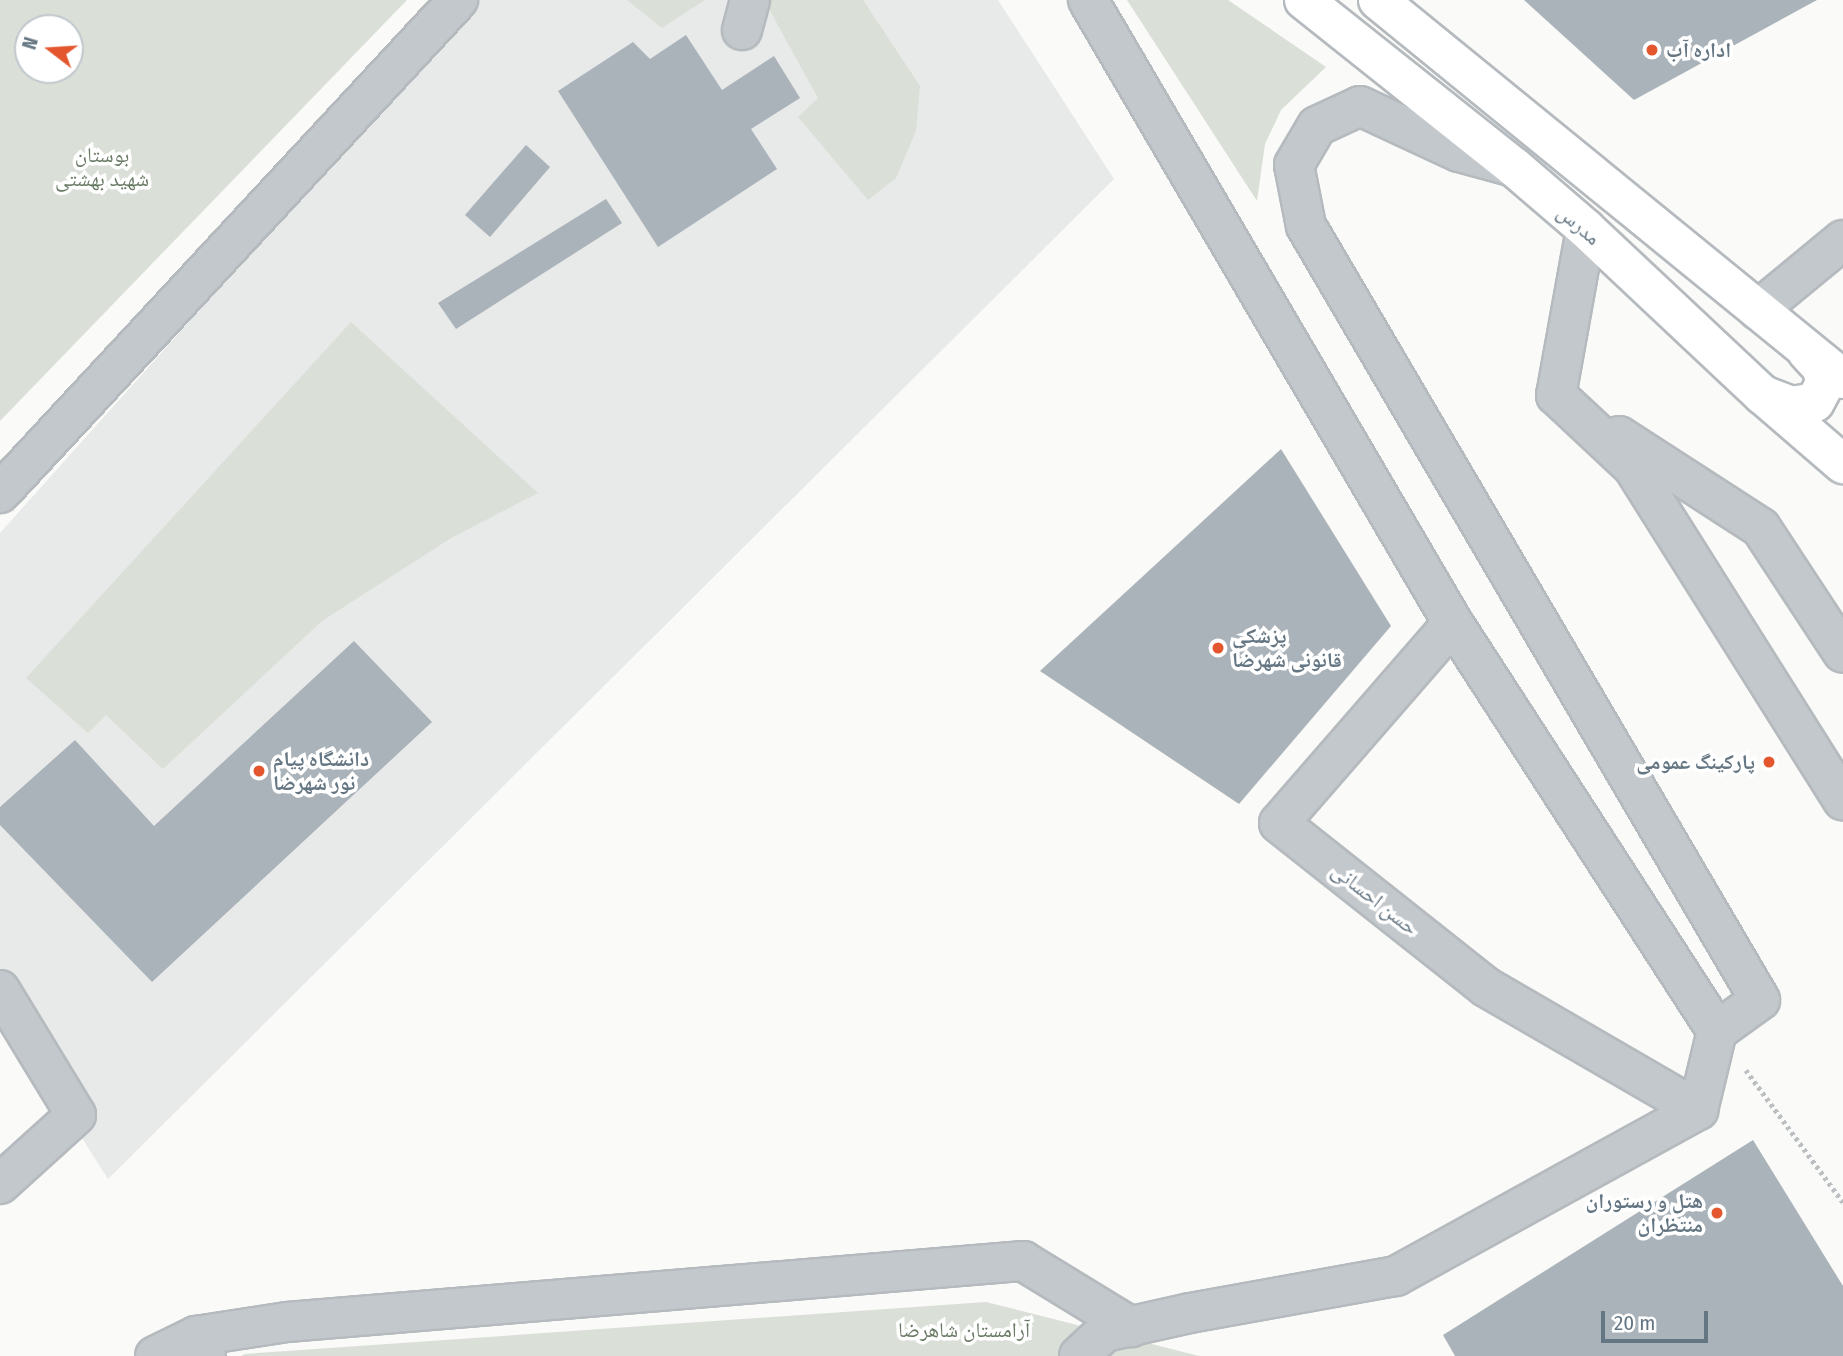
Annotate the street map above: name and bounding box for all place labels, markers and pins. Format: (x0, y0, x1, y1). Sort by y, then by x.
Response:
place label: اداره آب (1666, 37, 1731, 63)
marker: اداره آب (1644, 42, 1660, 58)
place label: پزشکی قانونی شهرضا (1232, 623, 1342, 673)
marker: پزشکی قانونی شهرضا (1210, 640, 1226, 656)
place label: دانشگاه پیام نور شهرضا (273, 746, 369, 796)
place label: پارکینگ عمومی (1636, 749, 1755, 775)
marker: پارکینگ عمومی (1761, 754, 1777, 770)
marker: دانشگاه پیام نور شهرضا (251, 763, 267, 779)
place label: هتل و رستوران منتظران (1585, 1188, 1703, 1238)
marker: هتل و رستوران منتظران (1709, 1205, 1725, 1221)

